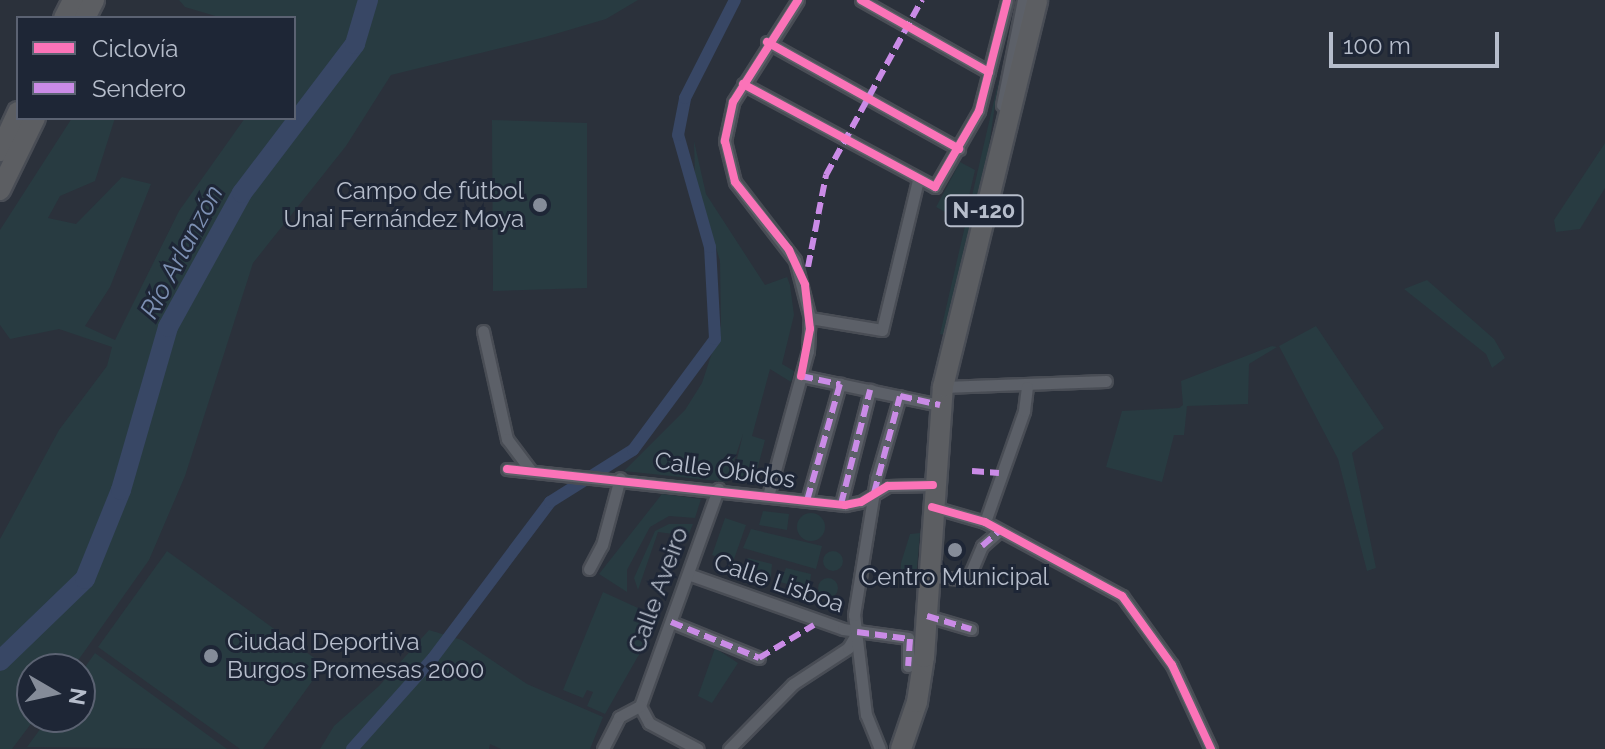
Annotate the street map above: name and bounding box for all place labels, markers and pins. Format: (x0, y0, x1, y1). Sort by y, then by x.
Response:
place label: Campo de fútbol Unai Fernández Moya (283, 177, 524, 233)
marker: Campo de fútbol Unai Fernández Moya (531, 196, 549, 214)
marker: Centro Municipal (946, 541, 964, 559)
place label: Centro Municipal (861, 563, 1049, 591)
place label: Ciudad Deportiva Burgos Promesas 2000 (227, 628, 484, 684)
marker: Ciudad Deportiva Burgos Promesas 2000 (202, 647, 220, 665)

